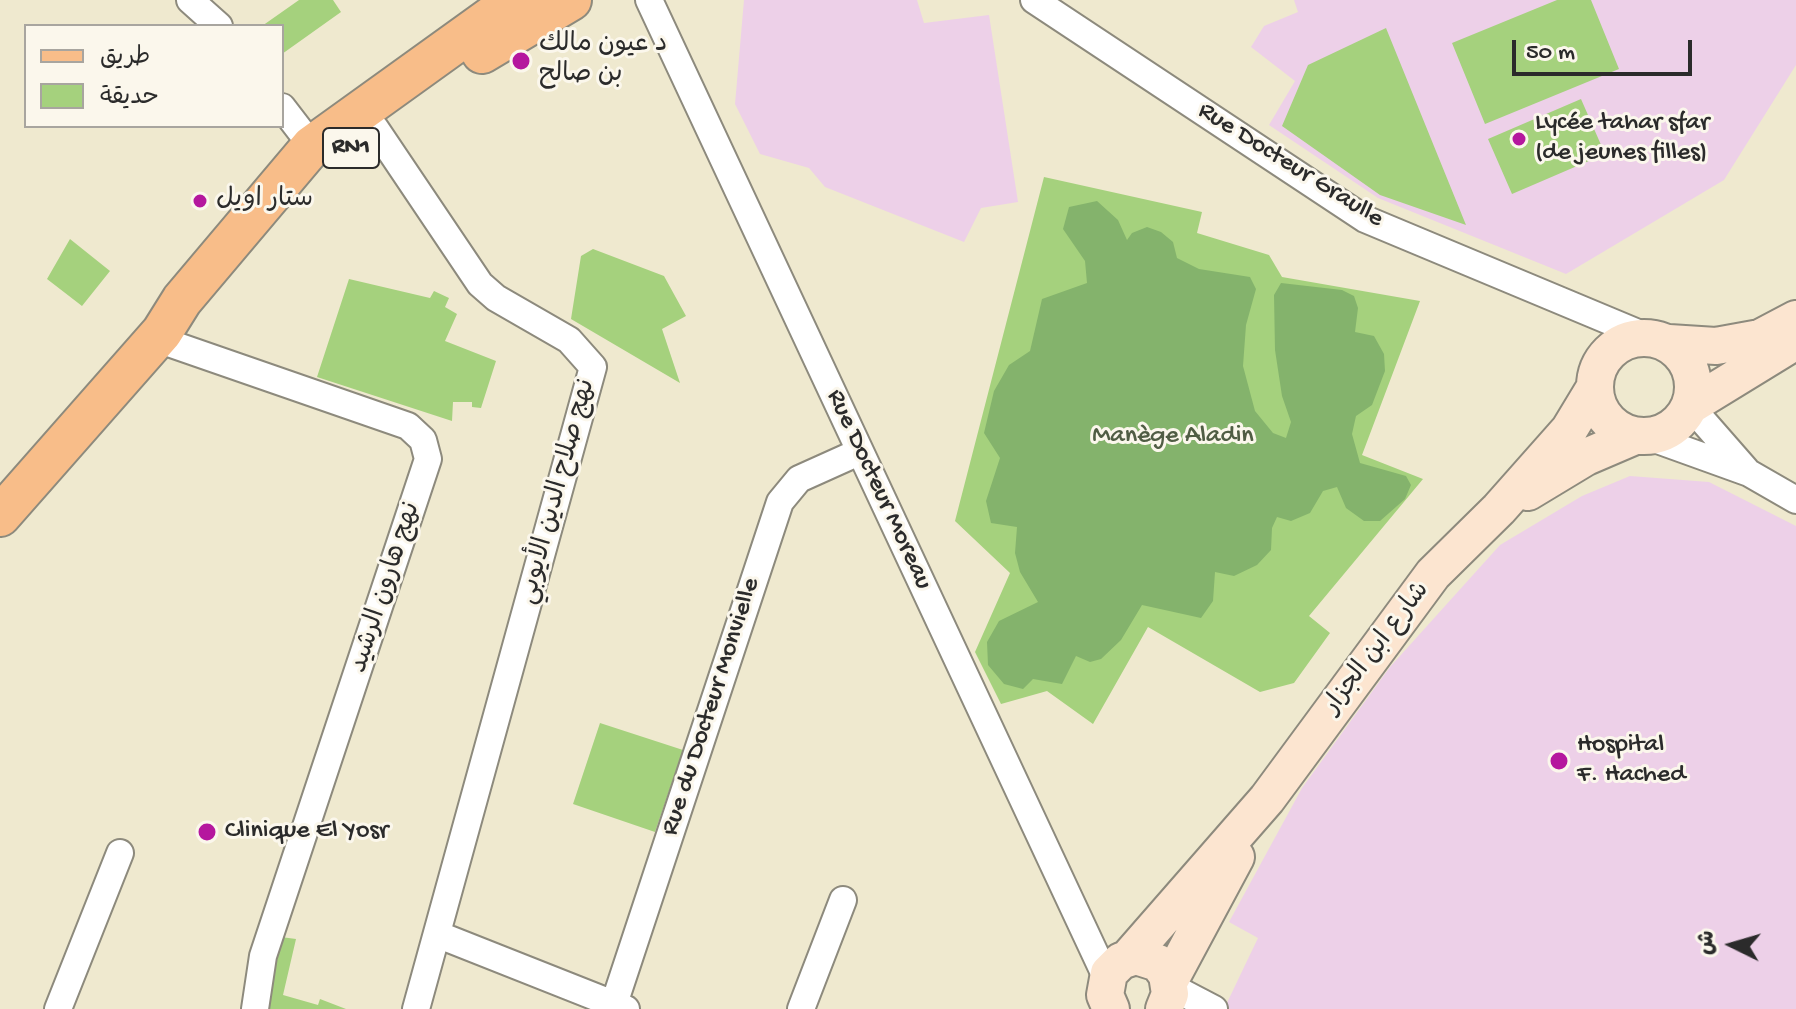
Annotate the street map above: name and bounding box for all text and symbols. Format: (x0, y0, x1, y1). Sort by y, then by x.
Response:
legend (24, 24, 284, 128)
scale bar (1516, 24, 1696, 74)
place label: د عيون مالك بن صالح (539, 30, 667, 92)
text: 50 m (1526, 39, 1575, 68)
text: طريق (100, 44, 150, 73)
marker: د عيون مالك بن صالح (510, 50, 532, 72)
text: حديقة (100, 84, 159, 113)
street label: Rue Docteur Graulle (1191, 96, 1389, 236)
place label: Lycée tahar sfar (de jeunes filles) (1535, 108, 1709, 170)
road number: RN1 (323, 128, 379, 168)
marker: Lycée tahar sfar (de jeunes filles) (1510, 130, 1528, 148)
place label: ستار اويل (216, 185, 313, 217)
marker: ستار اويل (191, 192, 209, 210)
street label: نهج صلاح الدين الأيوبي (514, 376, 604, 608)
street label: Rue Docteur Moreau (818, 385, 938, 595)
park label: Manège Aladin (1092, 421, 1254, 453)
street label: نهج هارون الرشيد (345, 499, 429, 677)
street label: Rue du Docteur Monvielle (656, 574, 768, 840)
street label: شارع ابن الجزار (1318, 577, 1438, 721)
place label: Hospital F. Hached (1577, 730, 1685, 792)
marker: Hospital F. Hached (1548, 750, 1570, 772)
place label: Clinique El Yosr (225, 816, 388, 848)
marker: Clinique El Yosr (196, 821, 218, 843)
north arrow (1692, 905, 1772, 985)
text: ش (1694, 930, 1722, 956)

